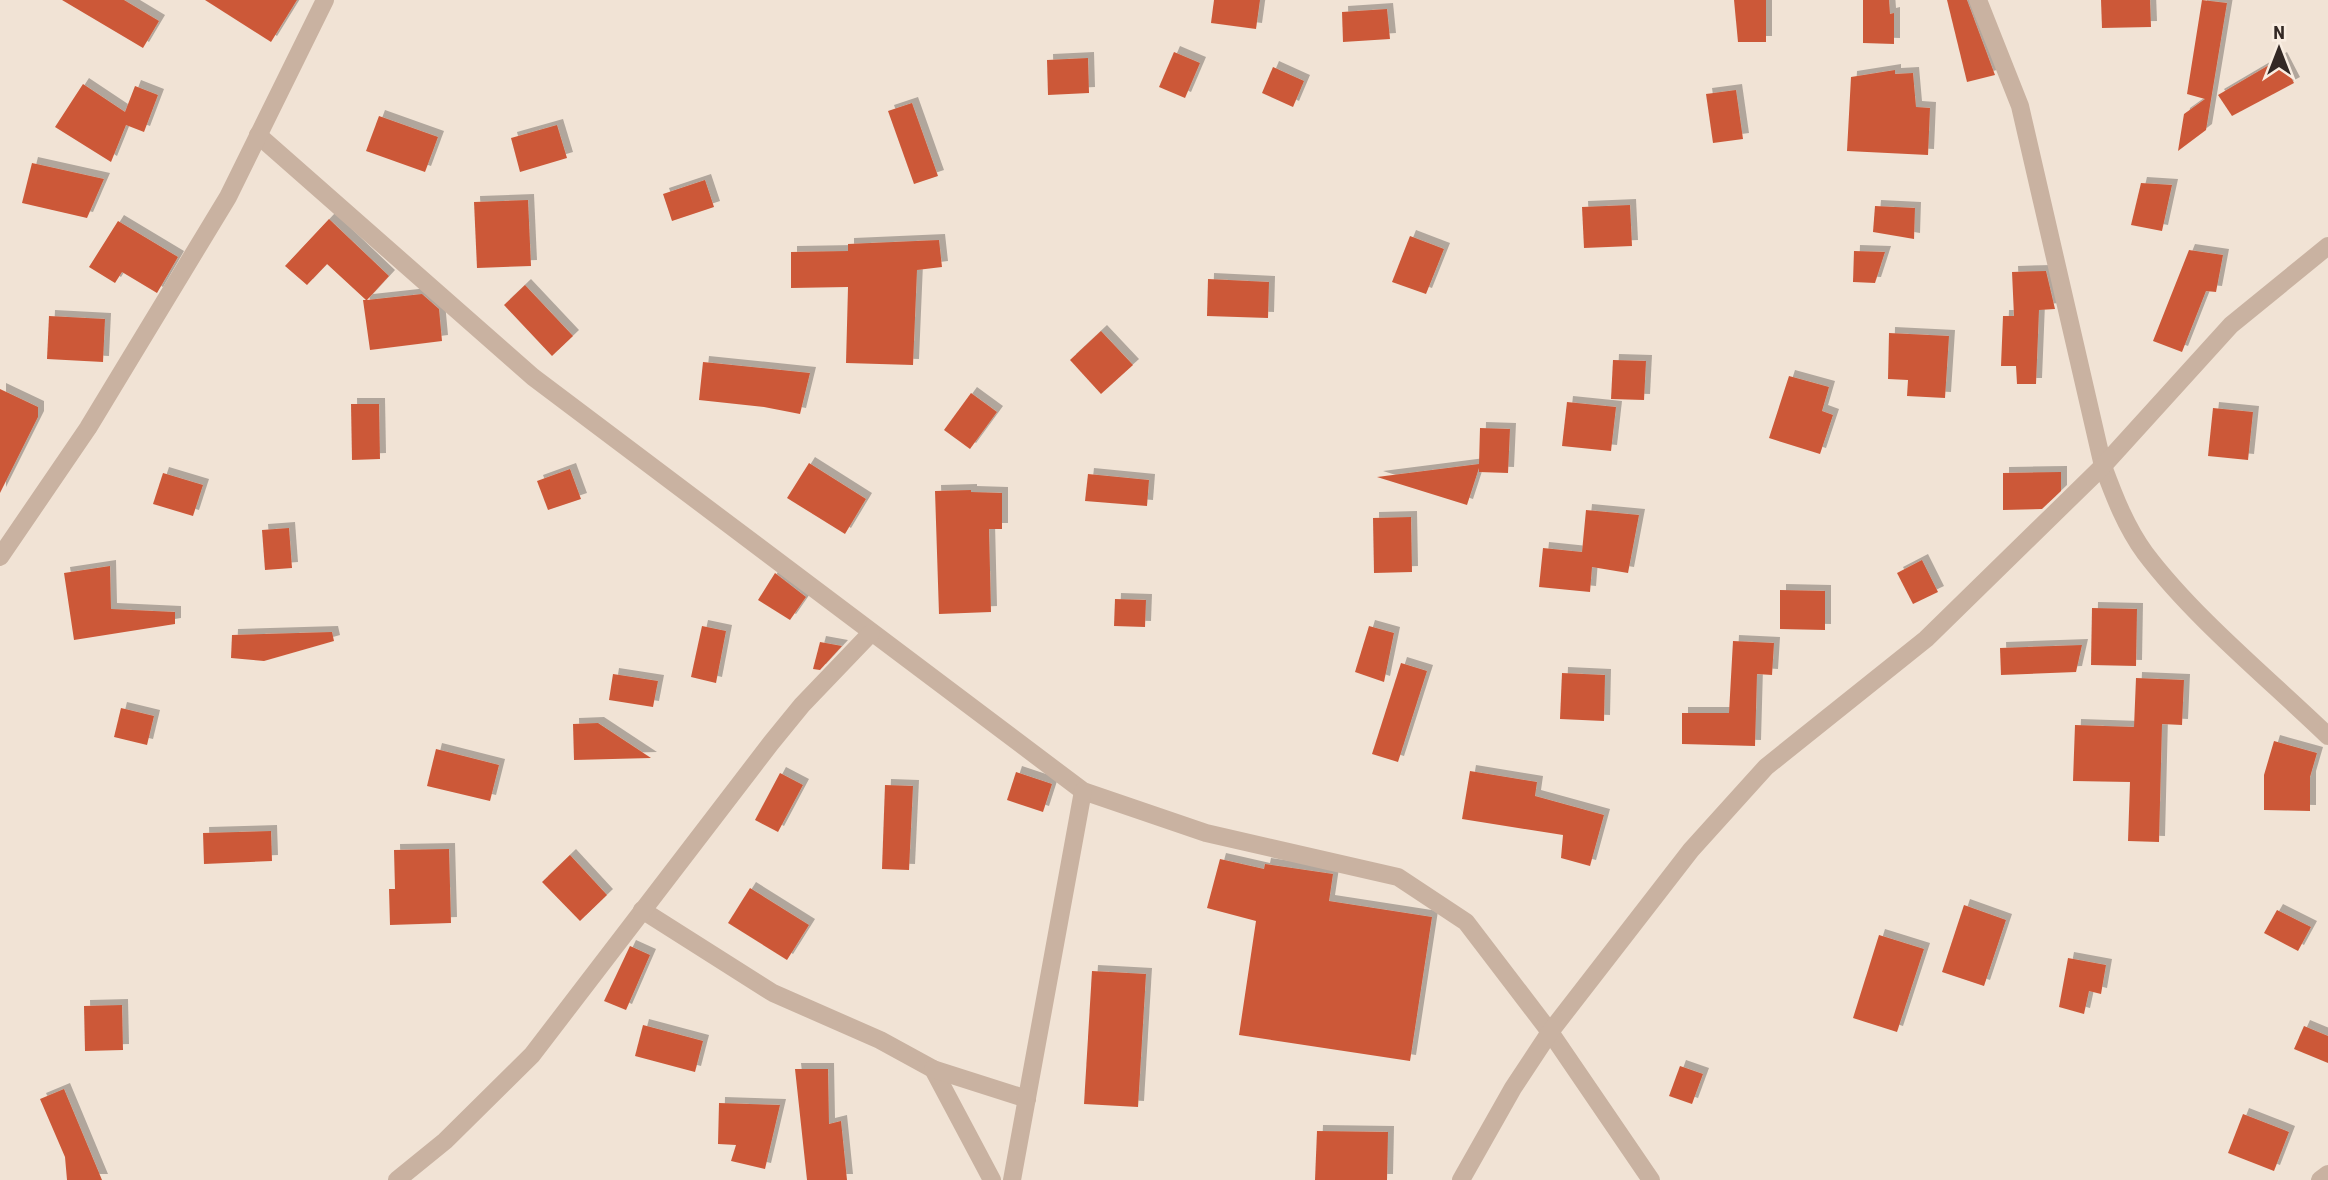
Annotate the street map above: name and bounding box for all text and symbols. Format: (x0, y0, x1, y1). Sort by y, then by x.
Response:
north arrow (2244, 14, 2314, 84)
text: N (2273, 21, 2285, 44)

